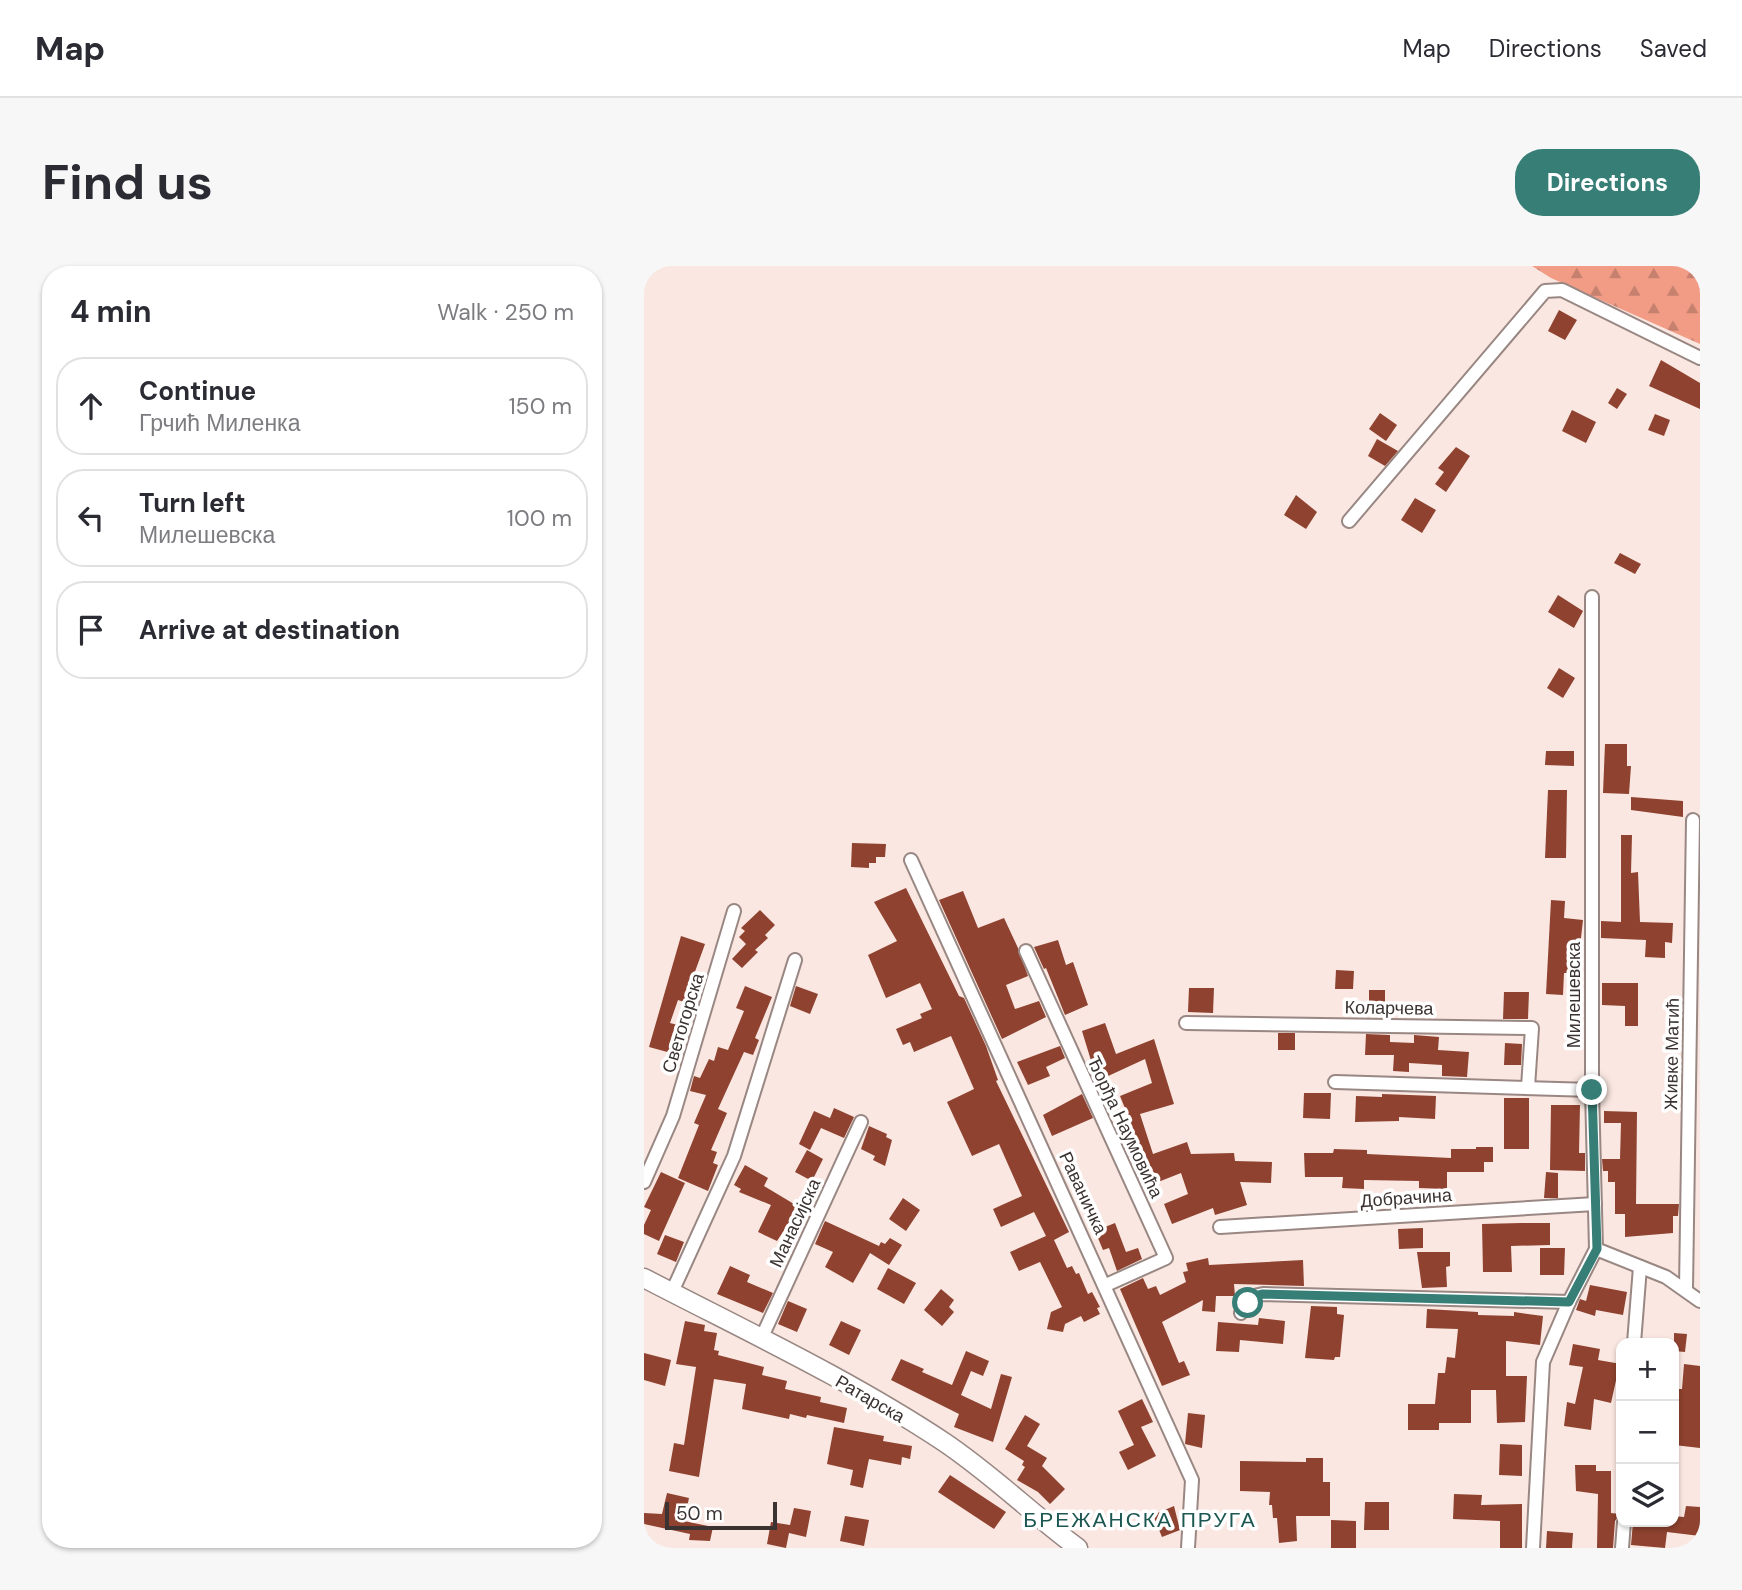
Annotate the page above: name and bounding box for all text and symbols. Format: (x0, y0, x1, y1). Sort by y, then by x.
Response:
text: Map (35, 27, 105, 70)
text: Map (1403, 33, 1451, 64)
text: Directions (1489, 33, 1602, 64)
text: Saved (1640, 33, 1707, 64)
button: Directions (1515, 149, 1700, 216)
text: Find us (42, 150, 213, 214)
text: 4 min (70, 292, 152, 331)
text: Walk · 250 m (437, 297, 574, 327)
text: Continue (139, 374, 256, 408)
icon: ahead (72, 387, 110, 425)
text: 150 m (508, 391, 572, 421)
text: Грчић Миленка (139, 408, 300, 438)
text: Turn left (139, 486, 246, 520)
icon: left (72, 499, 110, 537)
text: 100 m (507, 503, 572, 533)
text: Милешевска (139, 520, 275, 550)
icon: arrive (72, 611, 110, 649)
text: Arrive at destination (139, 613, 400, 647)
street label: Милешевска (1562, 941, 1586, 1048)
street label: Светогорска (656, 969, 710, 1076)
street label: Коларчева (1344, 995, 1435, 1021)
street label: Живке Матић (1659, 998, 1685, 1110)
street label: Ђорђа Наумовића (1082, 1052, 1169, 1203)
route end (1576, 1074, 1607, 1105)
street label: Раваничка (1053, 1148, 1113, 1239)
street label: Манасијска (764, 1174, 826, 1271)
street label: Добрачина (1359, 1183, 1454, 1213)
route start (1232, 1287, 1263, 1318)
map controls (1616, 1338, 1679, 1527)
button: + (1616, 1338, 1679, 1401)
street label: Ратарска (831, 1370, 910, 1429)
button: − (1616, 1401, 1679, 1464)
button: layers (1616, 1464, 1679, 1527)
scale bar (665, 1499, 777, 1531)
text: 50 m (676, 1501, 723, 1526)
district label: БРЕЖАНСКА ПРУГА (1023, 1506, 1257, 1534)

